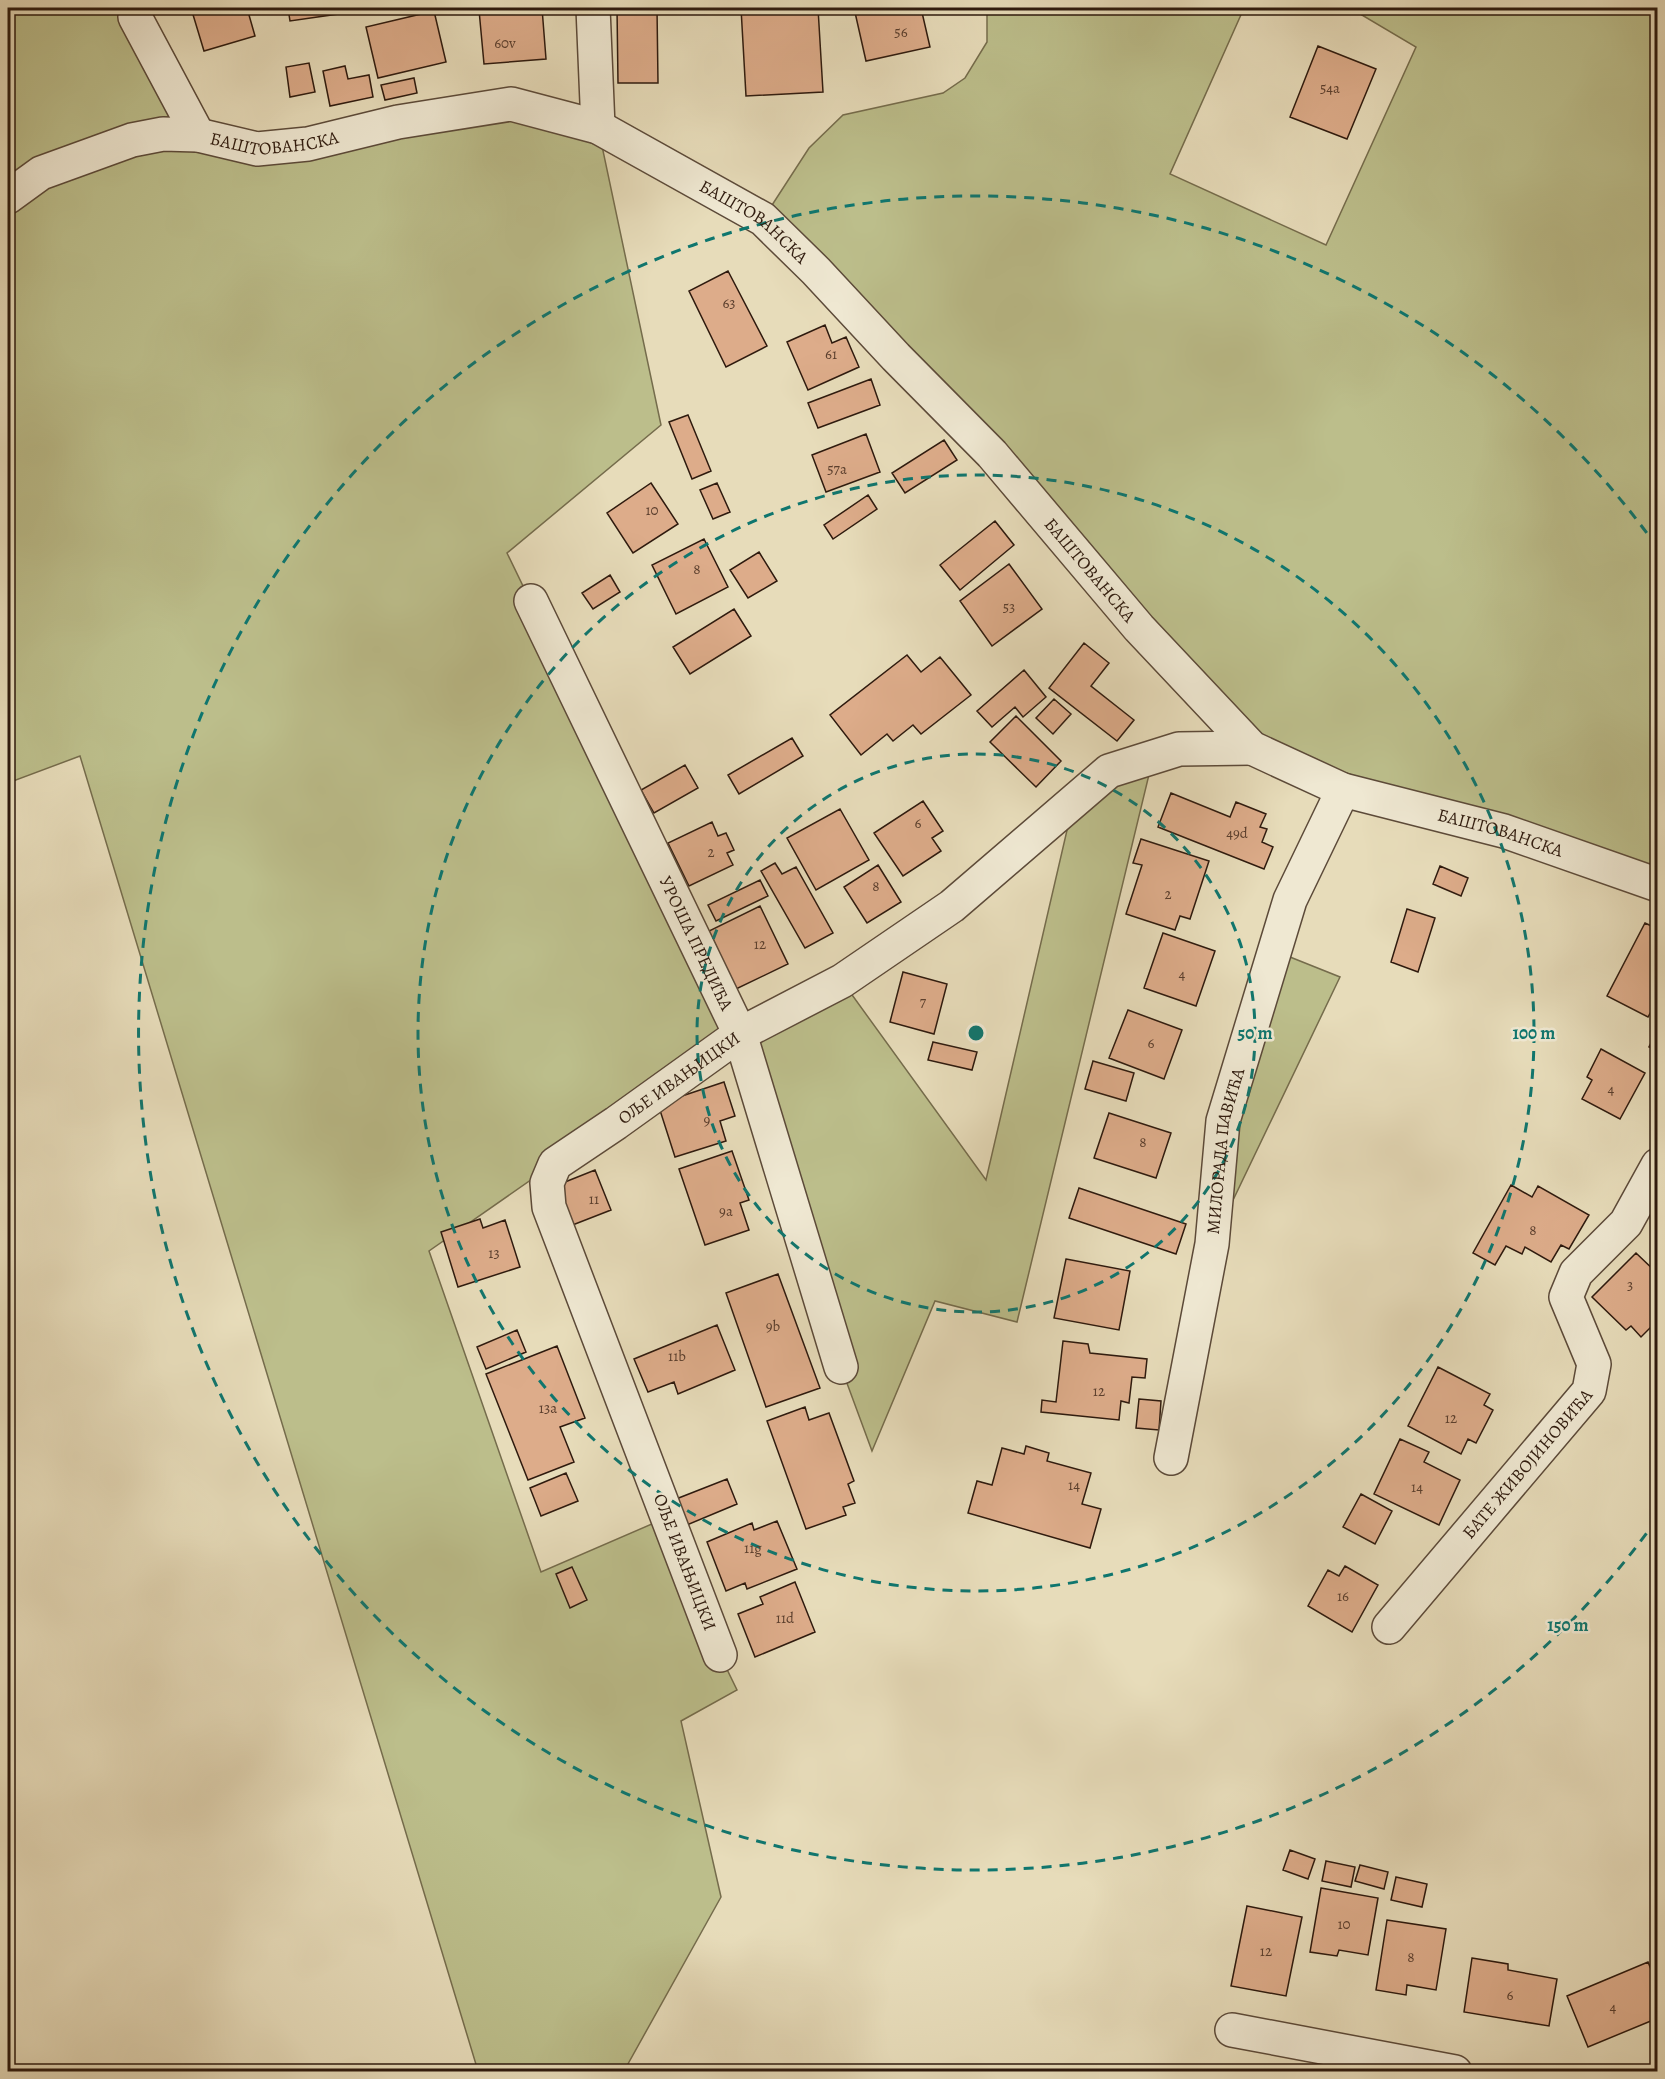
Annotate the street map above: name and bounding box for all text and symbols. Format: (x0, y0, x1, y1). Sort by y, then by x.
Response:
house number: 56 (894, 22, 908, 42)
house number: 60v (494, 33, 516, 53)
house number: 54a (1320, 78, 1340, 98)
street label: БАШТОВАНСКА (208, 125, 341, 161)
street label: БАШТОВАНСКА (695, 174, 814, 269)
house number: 63 (722, 293, 736, 313)
house number: 61 (825, 344, 837, 364)
house number: 57a (827, 459, 847, 479)
house number: 10 (645, 500, 659, 520)
street label: БАШТОВАНСКА (1039, 513, 1141, 628)
house number: 8 (693, 559, 701, 579)
house number: 53 (1003, 597, 1015, 617)
street label: БАШТОВАНСКА (1435, 803, 1567, 863)
house number: 6 (915, 813, 922, 833)
house number: 49d (1226, 823, 1249, 843)
house number: 2 (707, 842, 715, 862)
street label: УРОША ПРЕДИЋА (654, 872, 739, 1015)
house number: 8 (872, 876, 880, 896)
house number: 2 (1164, 884, 1172, 904)
house number: 12 (754, 934, 766, 954)
house number: 4 (1179, 964, 1186, 984)
house number: 7 (920, 992, 927, 1012)
text: 50 m (1238, 1021, 1272, 1045)
text: 100 m (1513, 1021, 1555, 1045)
centre of rings (966, 1023, 986, 1043)
street label: ОЉЕ ИВАЊИЦКИ (613, 1026, 745, 1130)
house number: 6 (1148, 1033, 1155, 1053)
street label: МИЛОРАДА ПАВИЋА (1201, 1065, 1251, 1235)
house number: 4 (1608, 1079, 1615, 1099)
house number: 9 (704, 1110, 711, 1130)
house number: 8 (1139, 1132, 1147, 1152)
house number: 11 (589, 1189, 599, 1209)
house number: 9a (719, 1201, 733, 1221)
house number: 8 (1529, 1220, 1537, 1240)
house number: 13 (488, 1243, 500, 1263)
house number: 3 (1627, 1275, 1633, 1295)
house number: 9b (766, 1316, 781, 1336)
house number: 11b (668, 1346, 686, 1366)
house number: 12 (1093, 1381, 1105, 1401)
street label: БАТЕ ЖИВОЈИНОВИЋА (1457, 1383, 1598, 1544)
house number: 13a (539, 1398, 557, 1418)
house number: 12 (1445, 1408, 1457, 1428)
house number: 14 (1068, 1475, 1080, 1495)
house number: 14 (1411, 1477, 1423, 1497)
street label: ОЉЕ ИВАЊИЦКИ (648, 1490, 722, 1634)
house number: 11g (744, 1538, 762, 1558)
house number: 16 (1337, 1586, 1349, 1606)
house number: 11d (776, 1608, 795, 1628)
text: 150 m (1547, 1613, 1589, 1637)
house number: 10 (1337, 1914, 1351, 1934)
house number: 12 (1260, 1941, 1272, 1961)
house number: 8 (1407, 1947, 1415, 1967)
house number: 6 (1507, 1985, 1514, 2005)
house number: 4 (1610, 1997, 1617, 2017)

